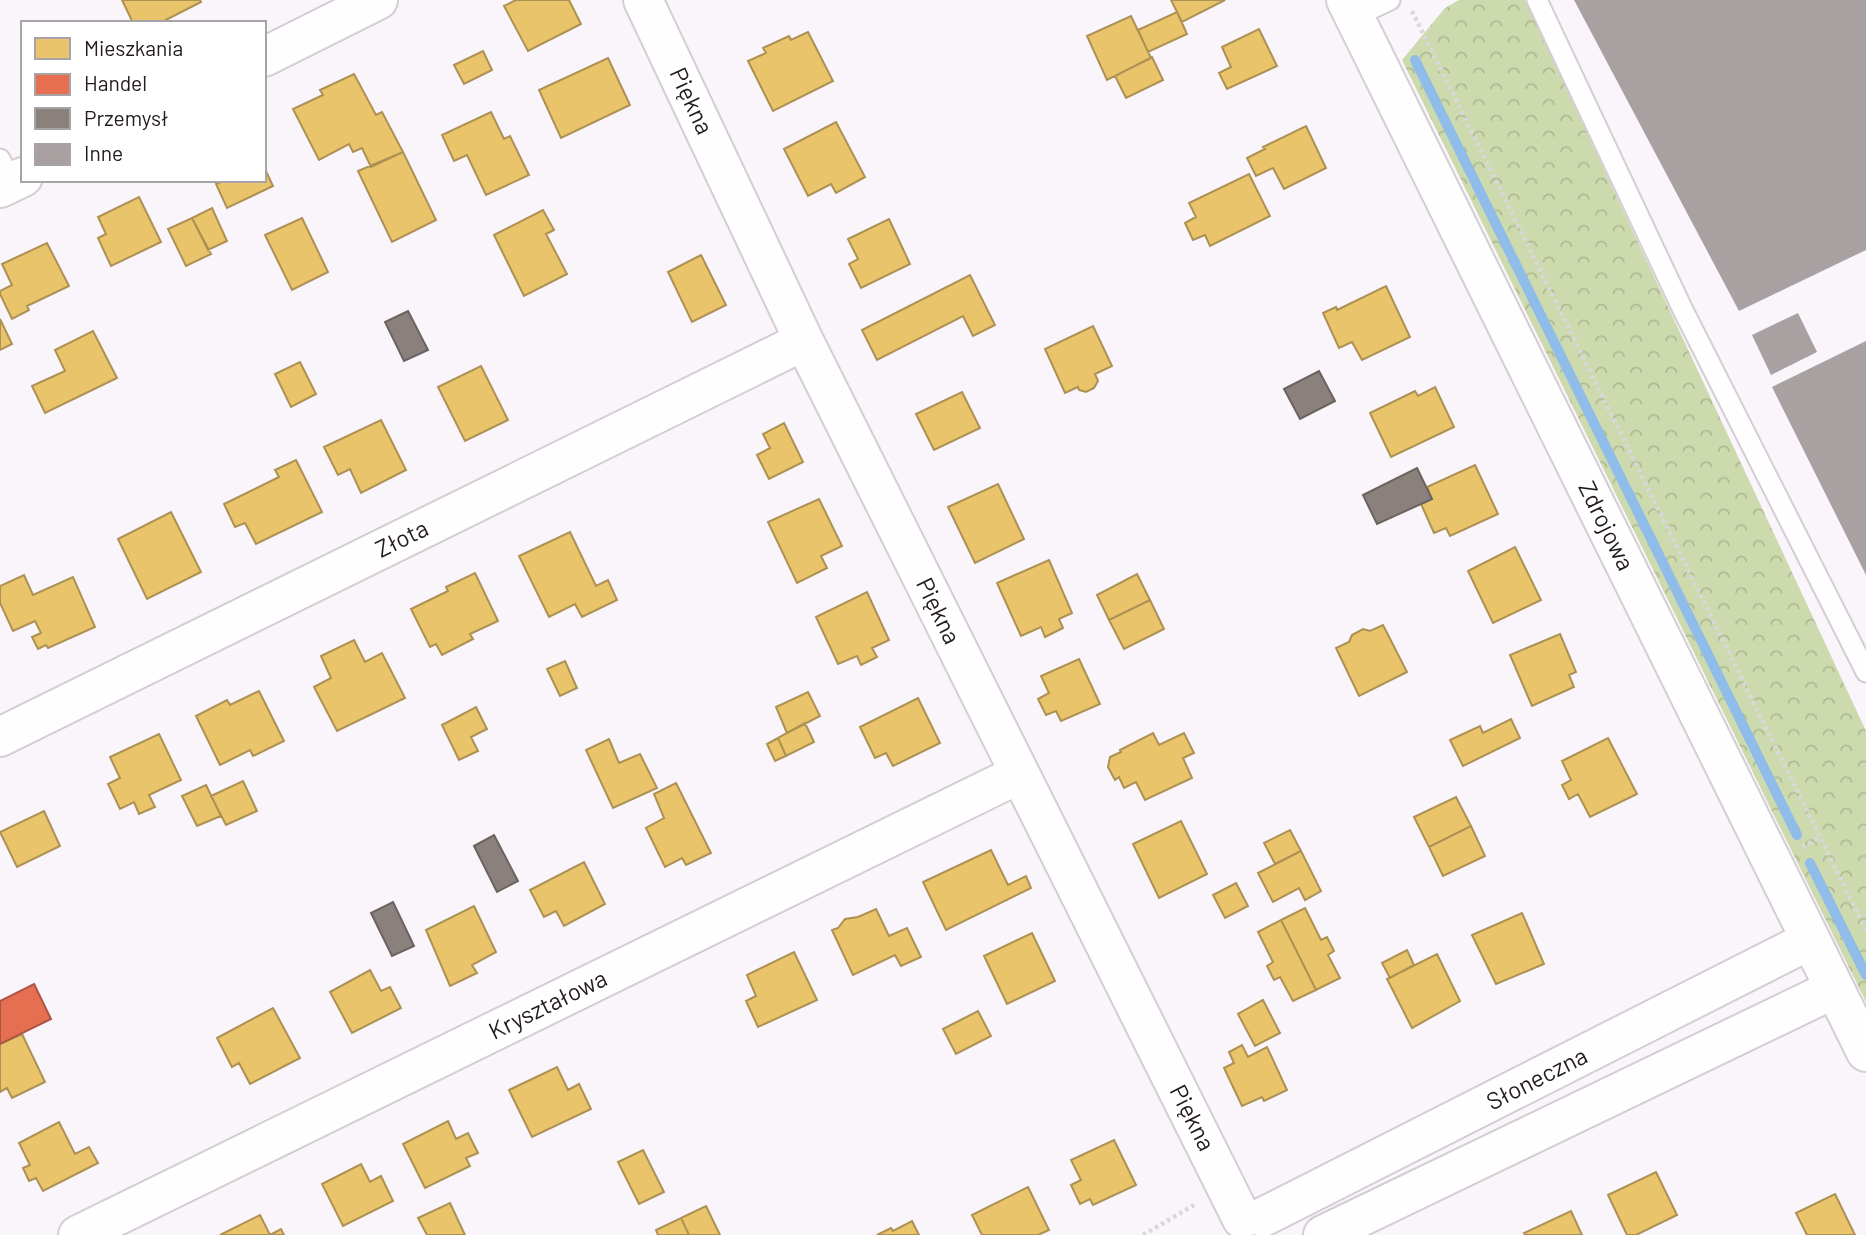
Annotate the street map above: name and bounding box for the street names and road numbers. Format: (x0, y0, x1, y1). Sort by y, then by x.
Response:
street label: Piękna (664, 62, 720, 138)
street label: Zdrojowa (1573, 476, 1641, 575)
street label: Złota (370, 512, 433, 563)
street label: Piękna (911, 572, 968, 648)
street label: Kryształowa (484, 963, 611, 1045)
street label: Słoneczna (1481, 1040, 1592, 1115)
street label: Piękna (1164, 1079, 1222, 1155)

